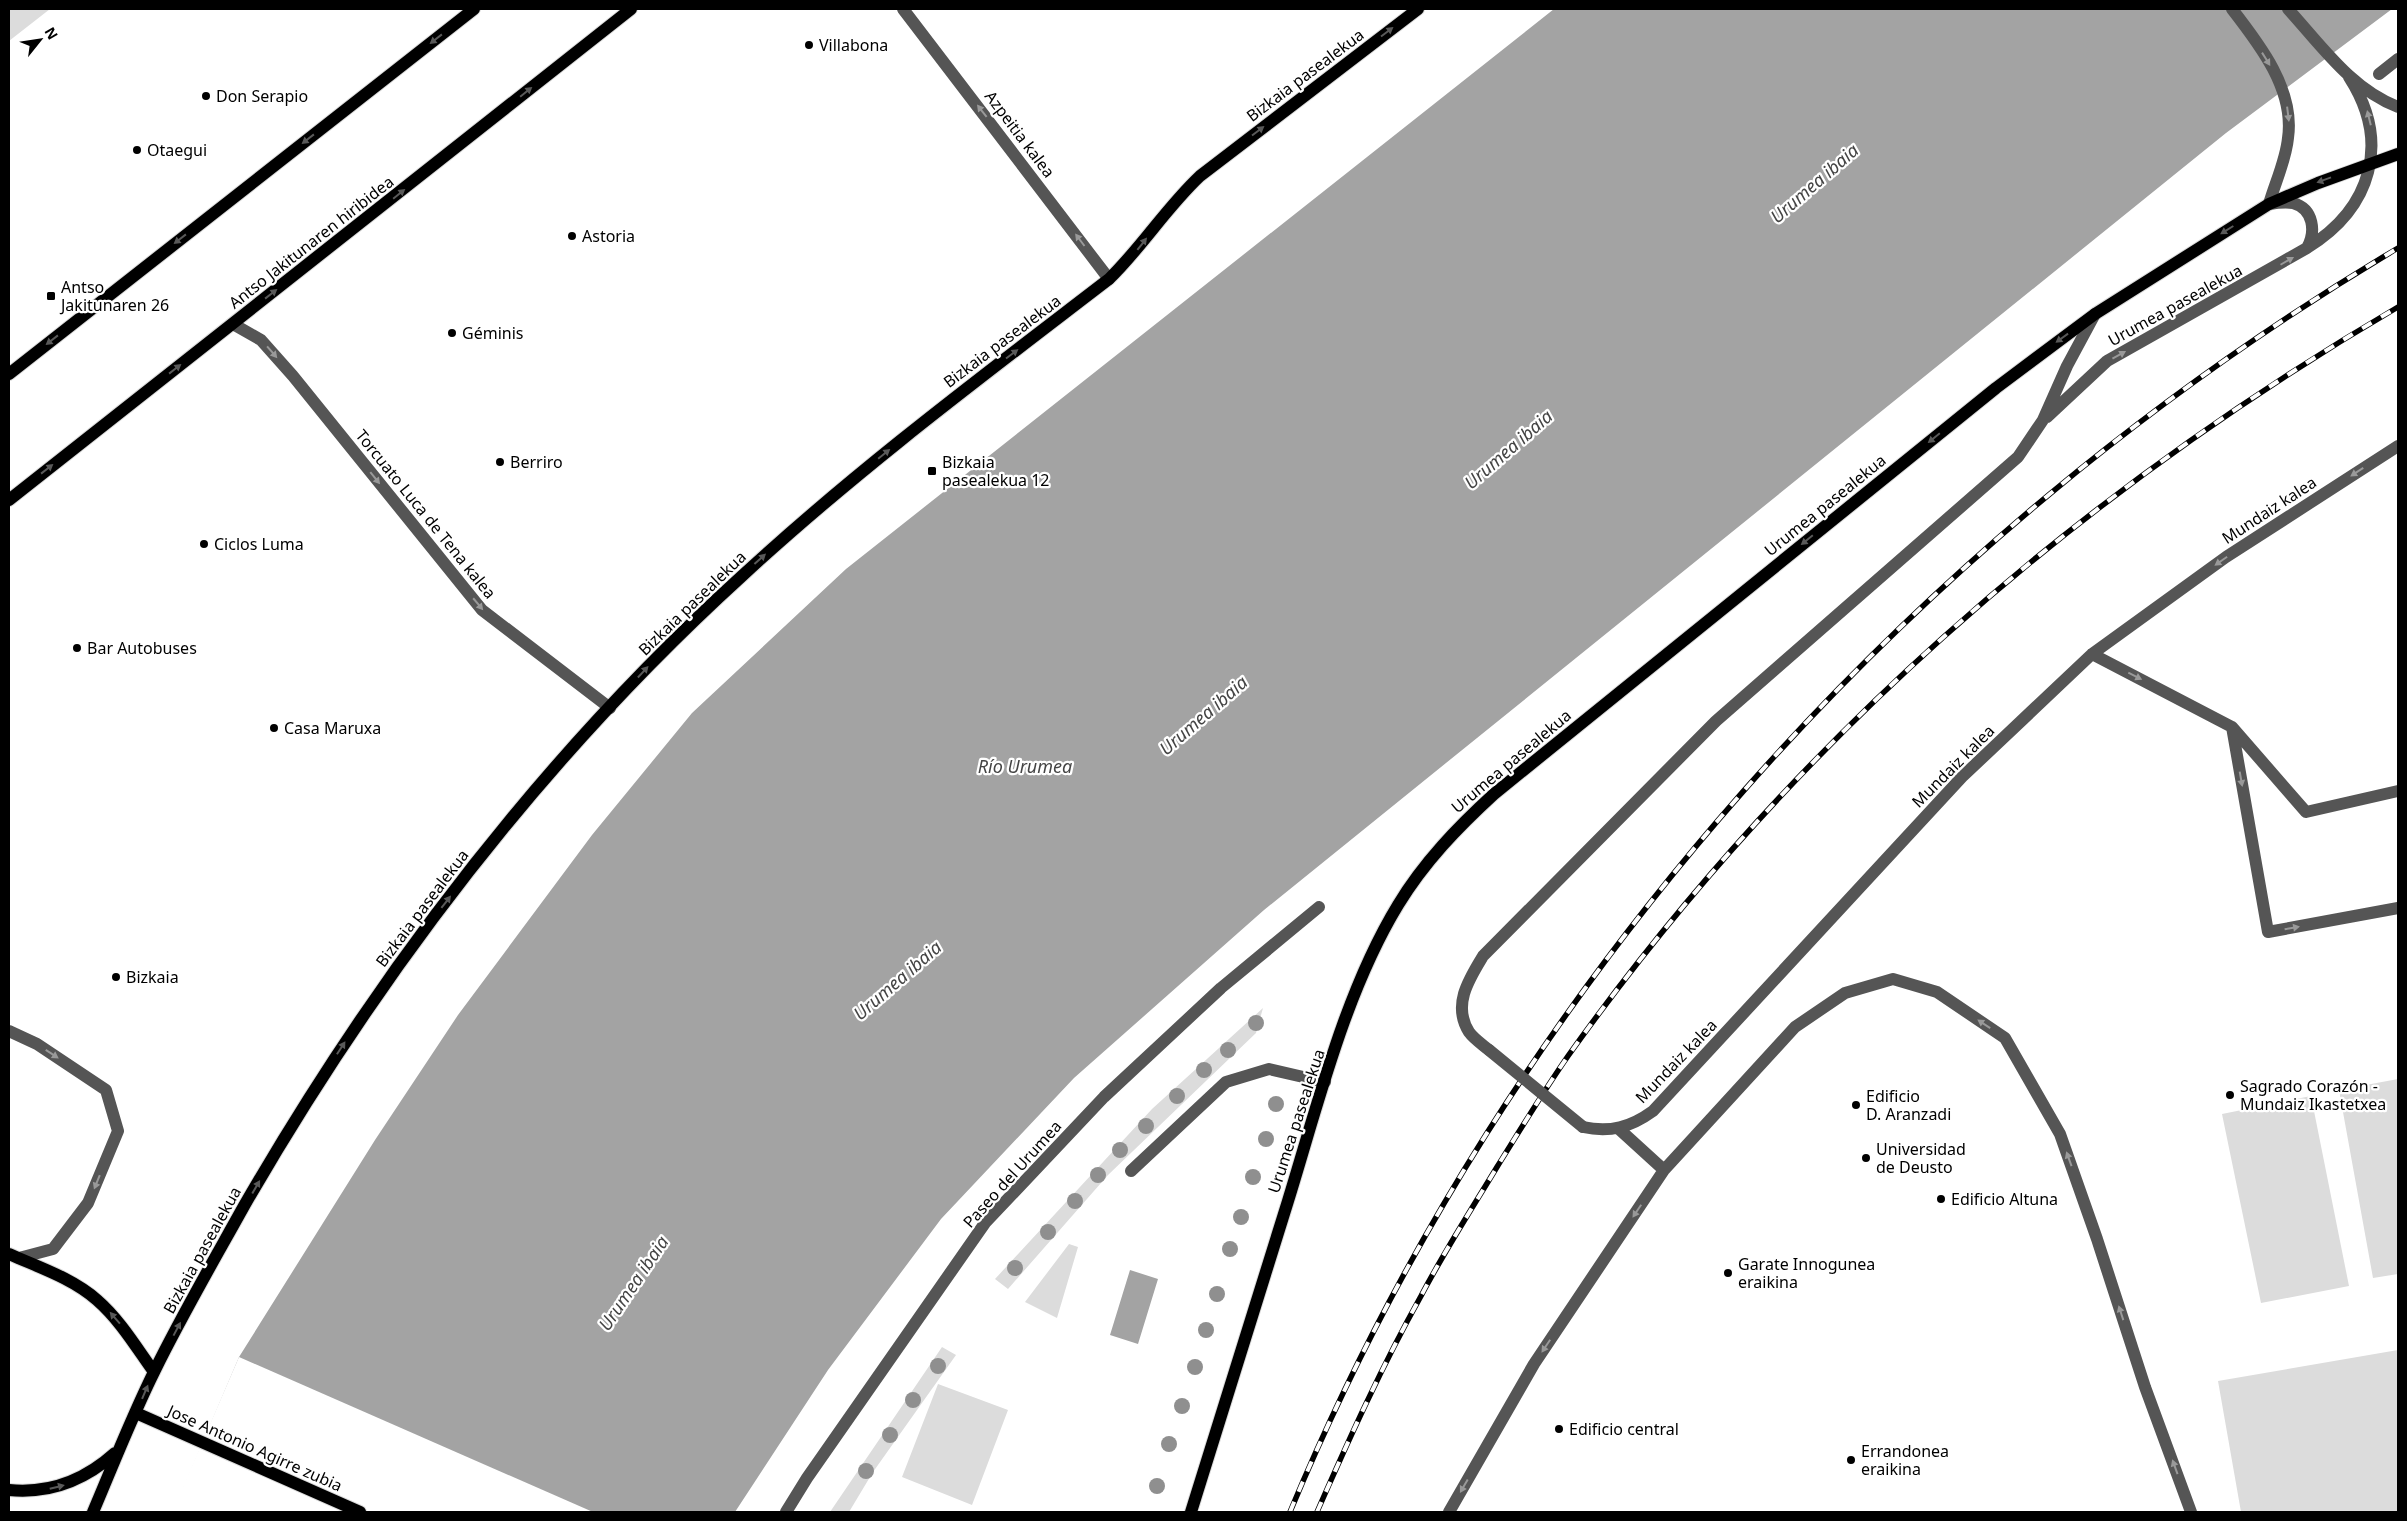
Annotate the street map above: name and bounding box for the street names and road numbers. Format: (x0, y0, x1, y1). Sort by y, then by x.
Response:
street label: Bizkaia pasealekua (1242, 24, 1368, 126)
street label: Azpeitia kalea (980, 86, 1060, 182)
street label: Antso Jakitunaren hiribidea (224, 171, 398, 313)
street label: Urumea pasealekua (2104, 259, 2246, 351)
street label: Bizkaia pasealekua (939, 290, 1065, 392)
street label: Torcuato Luca de Tena kalea (351, 425, 501, 603)
street label: Urumea pasealekua (1760, 449, 1890, 561)
street label: Mundaiz kalea (2217, 471, 2321, 549)
street label: Bizkaia pasealekua (633, 546, 751, 660)
street label: Urumea pasealekua (1446, 704, 1576, 818)
street label: Mundaiz kalea (1907, 720, 1999, 812)
street label: Bizkaia pasealekua (371, 845, 473, 971)
street label: Mundaiz kalea (1630, 1014, 1722, 1108)
street label: Urumea pasealekua (1262, 1046, 1330, 1196)
street label: Paseo del Urumea (958, 1116, 1066, 1232)
street label: Bizkaia pasealekua (158, 1183, 246, 1317)
street label: Jose Antonio Agirre zubia (162, 1399, 346, 1496)

